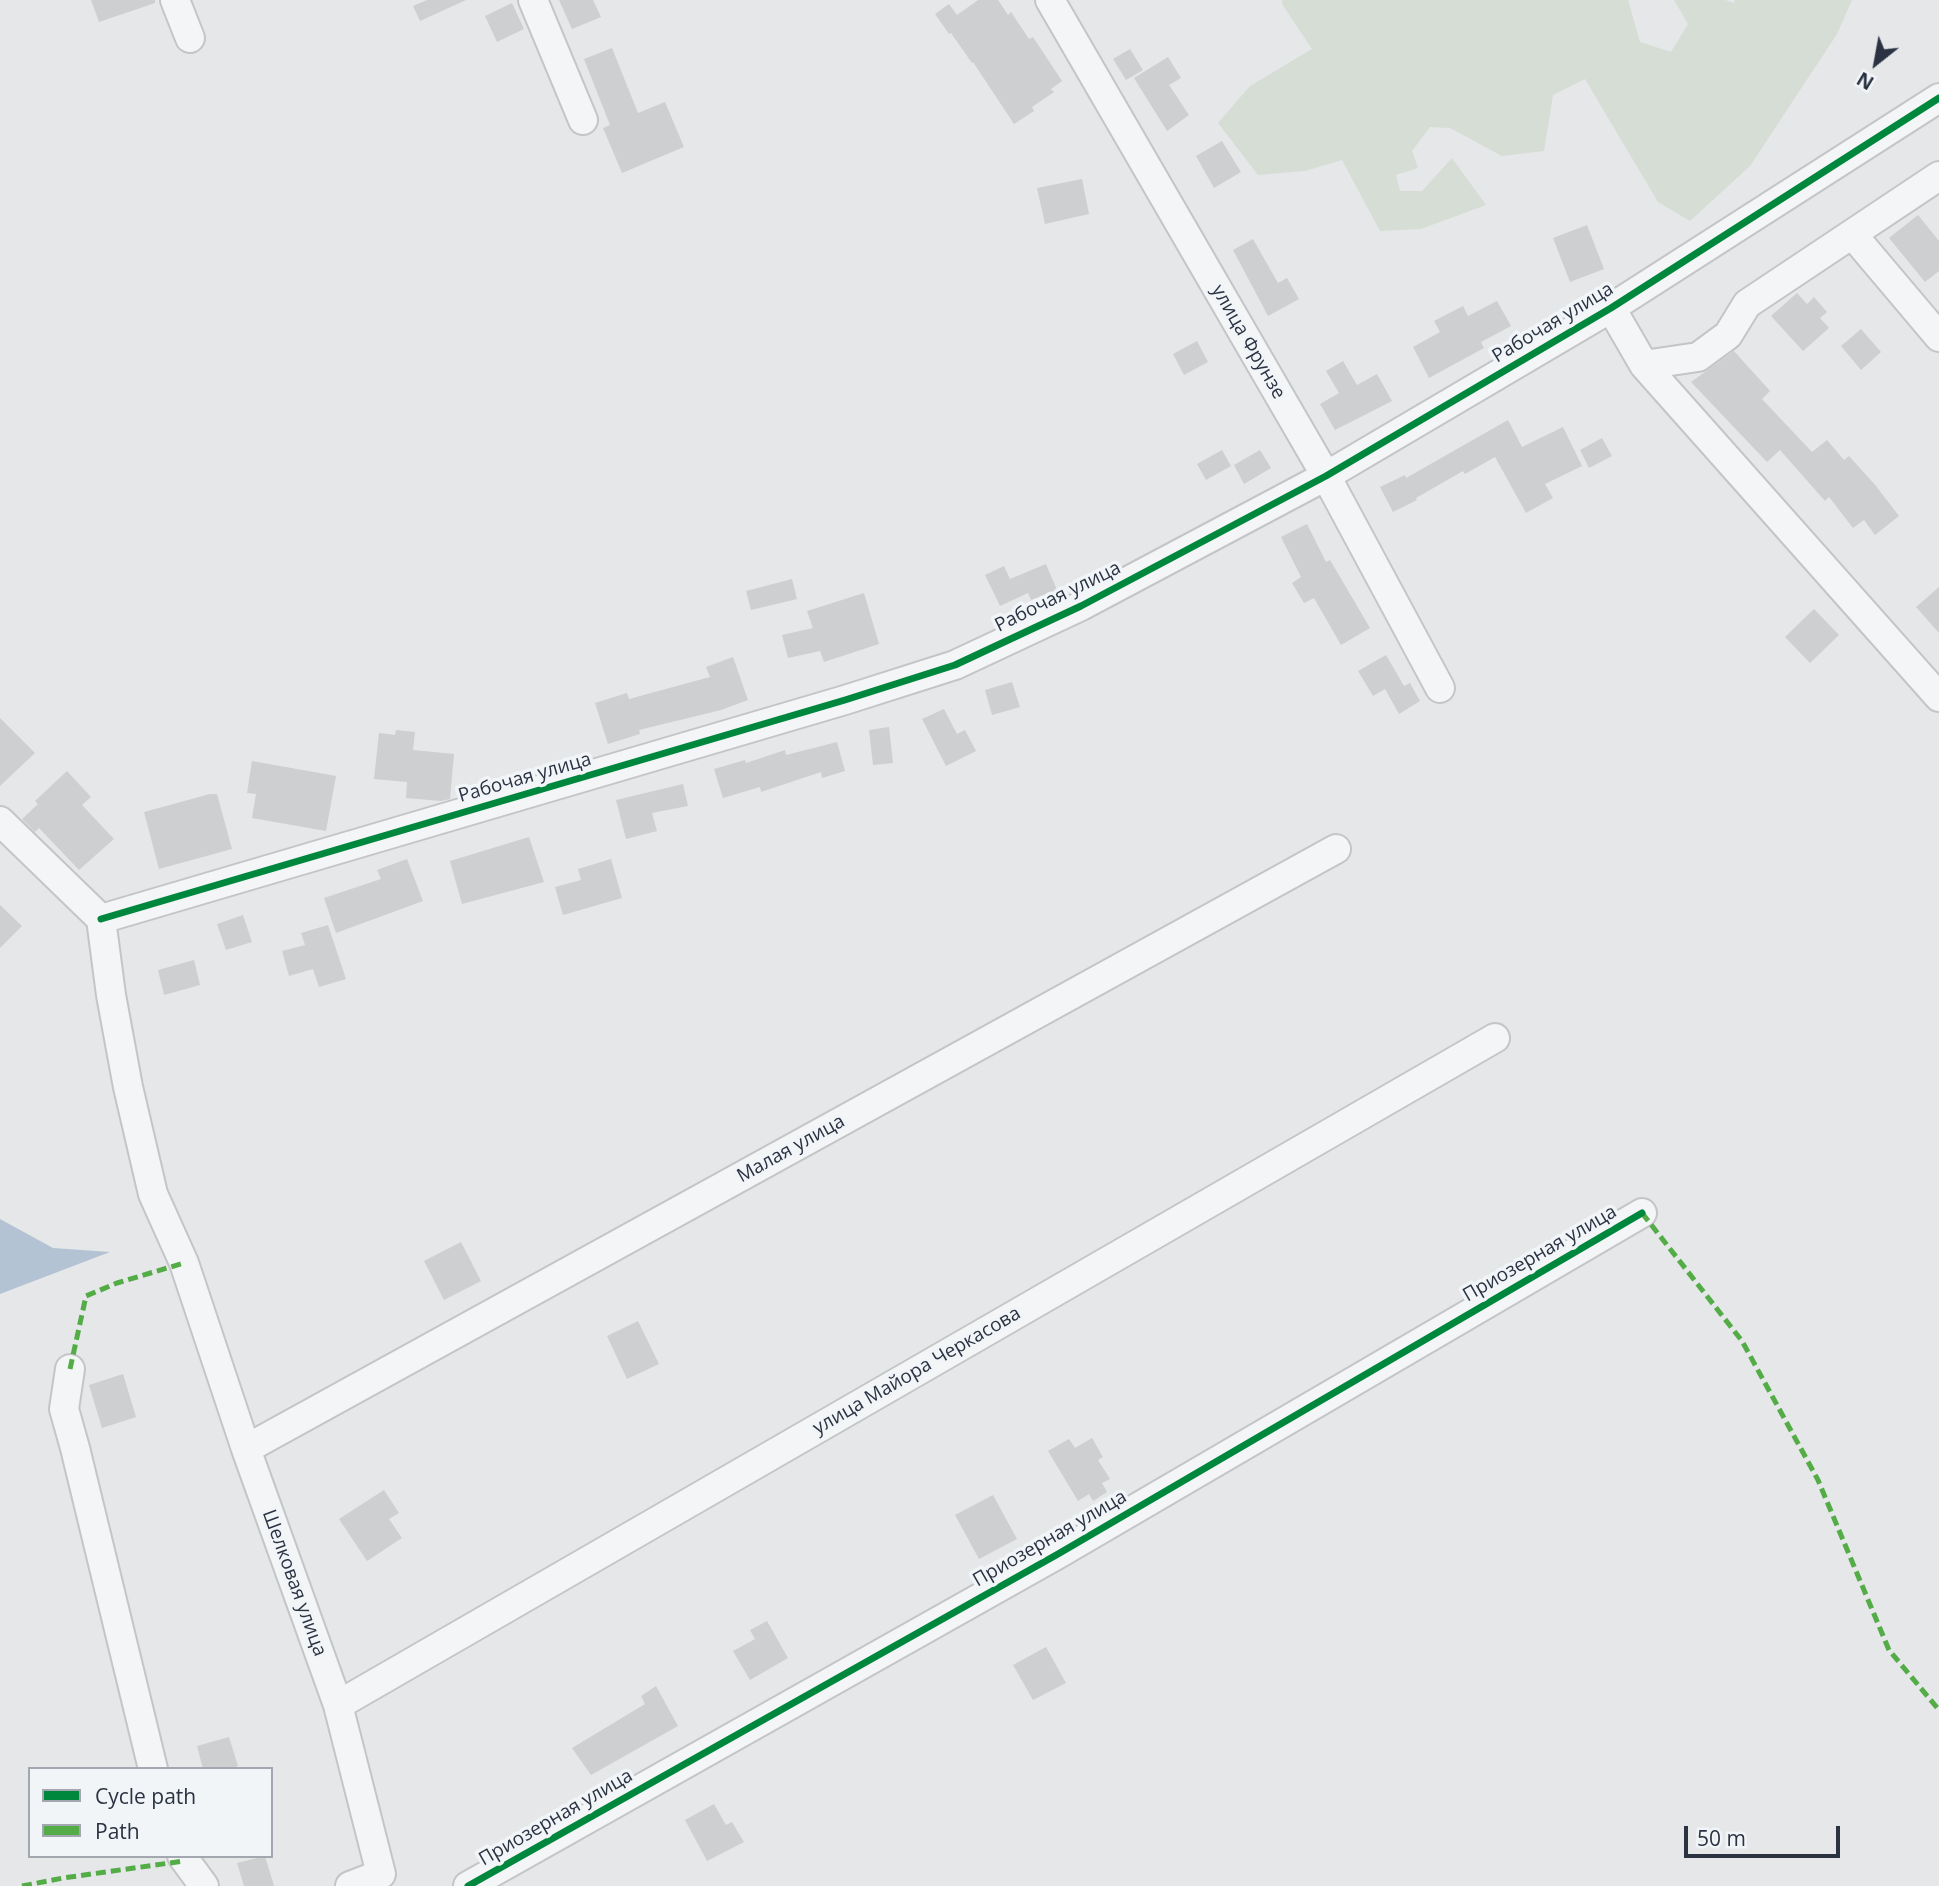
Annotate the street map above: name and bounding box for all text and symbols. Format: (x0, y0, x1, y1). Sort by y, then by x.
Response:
north arrow (1841, 28, 1911, 98)
text: N (1852, 66, 1879, 96)
street label: Рабочая улица (1488, 278, 1618, 368)
street label: улица Фрунзе (1206, 281, 1290, 403)
street label: Рабочая улица (991, 557, 1125, 637)
street label: Рабочая улица (456, 748, 594, 808)
street label: Малая улица (733, 1110, 849, 1188)
street label: Приозерная улица (1459, 1201, 1621, 1307)
street label: улица Майора Черкасова (809, 1302, 1025, 1440)
street label: Приозерная улица (969, 1486, 1131, 1592)
street label: Шелковая улица (257, 1507, 331, 1659)
street label: Приозерная улица (475, 1765, 637, 1871)
legend (28, 1767, 273, 1858)
text: Cycle path (95, 1782, 196, 1810)
scale bar (1687, 1812, 1843, 1856)
text: Path (95, 1817, 140, 1845)
text: 50 m (1697, 1824, 1746, 1852)

